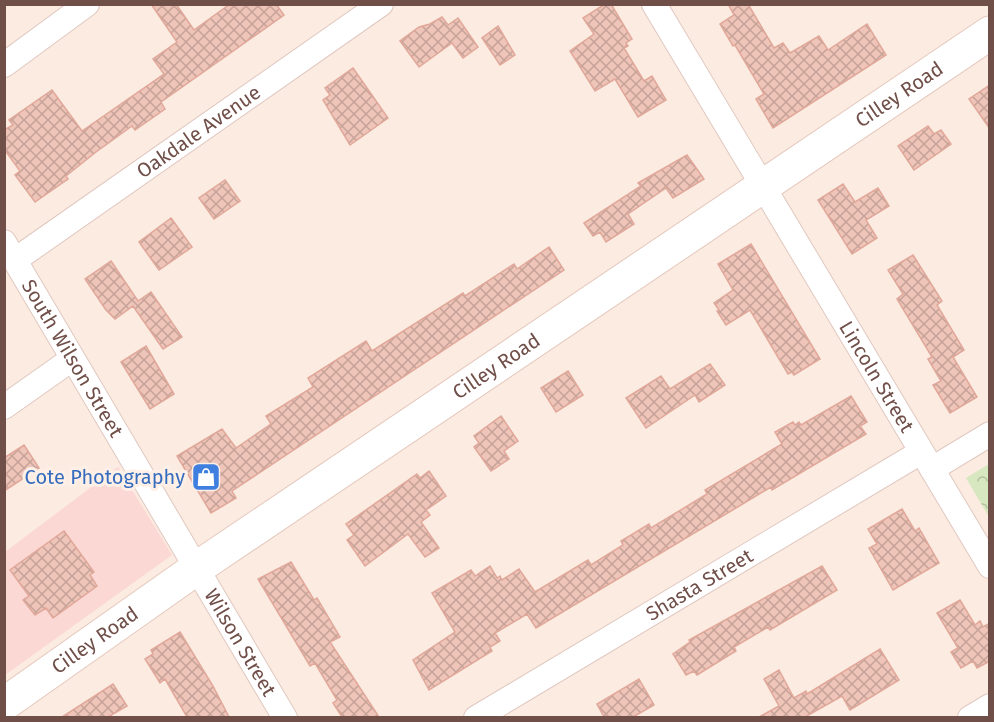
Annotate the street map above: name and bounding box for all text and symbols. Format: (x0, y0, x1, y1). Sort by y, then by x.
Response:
street label: Cilley Road (851, 56, 947, 132)
street label: Oakdale Avenue (132, 80, 265, 183)
street label: South Wilson Street (17, 275, 129, 442)
street label: Lincoln Street (834, 317, 920, 437)
street label: Cilley Road (448, 328, 545, 404)
shop icon: Cote Photography (190, 461, 222, 493)
place label: Cote Photography (25, 465, 185, 489)
street label: Shasta Street (641, 543, 758, 626)
street label: Wilson Street (199, 584, 282, 701)
street label: Cilley Road (47, 601, 143, 679)

